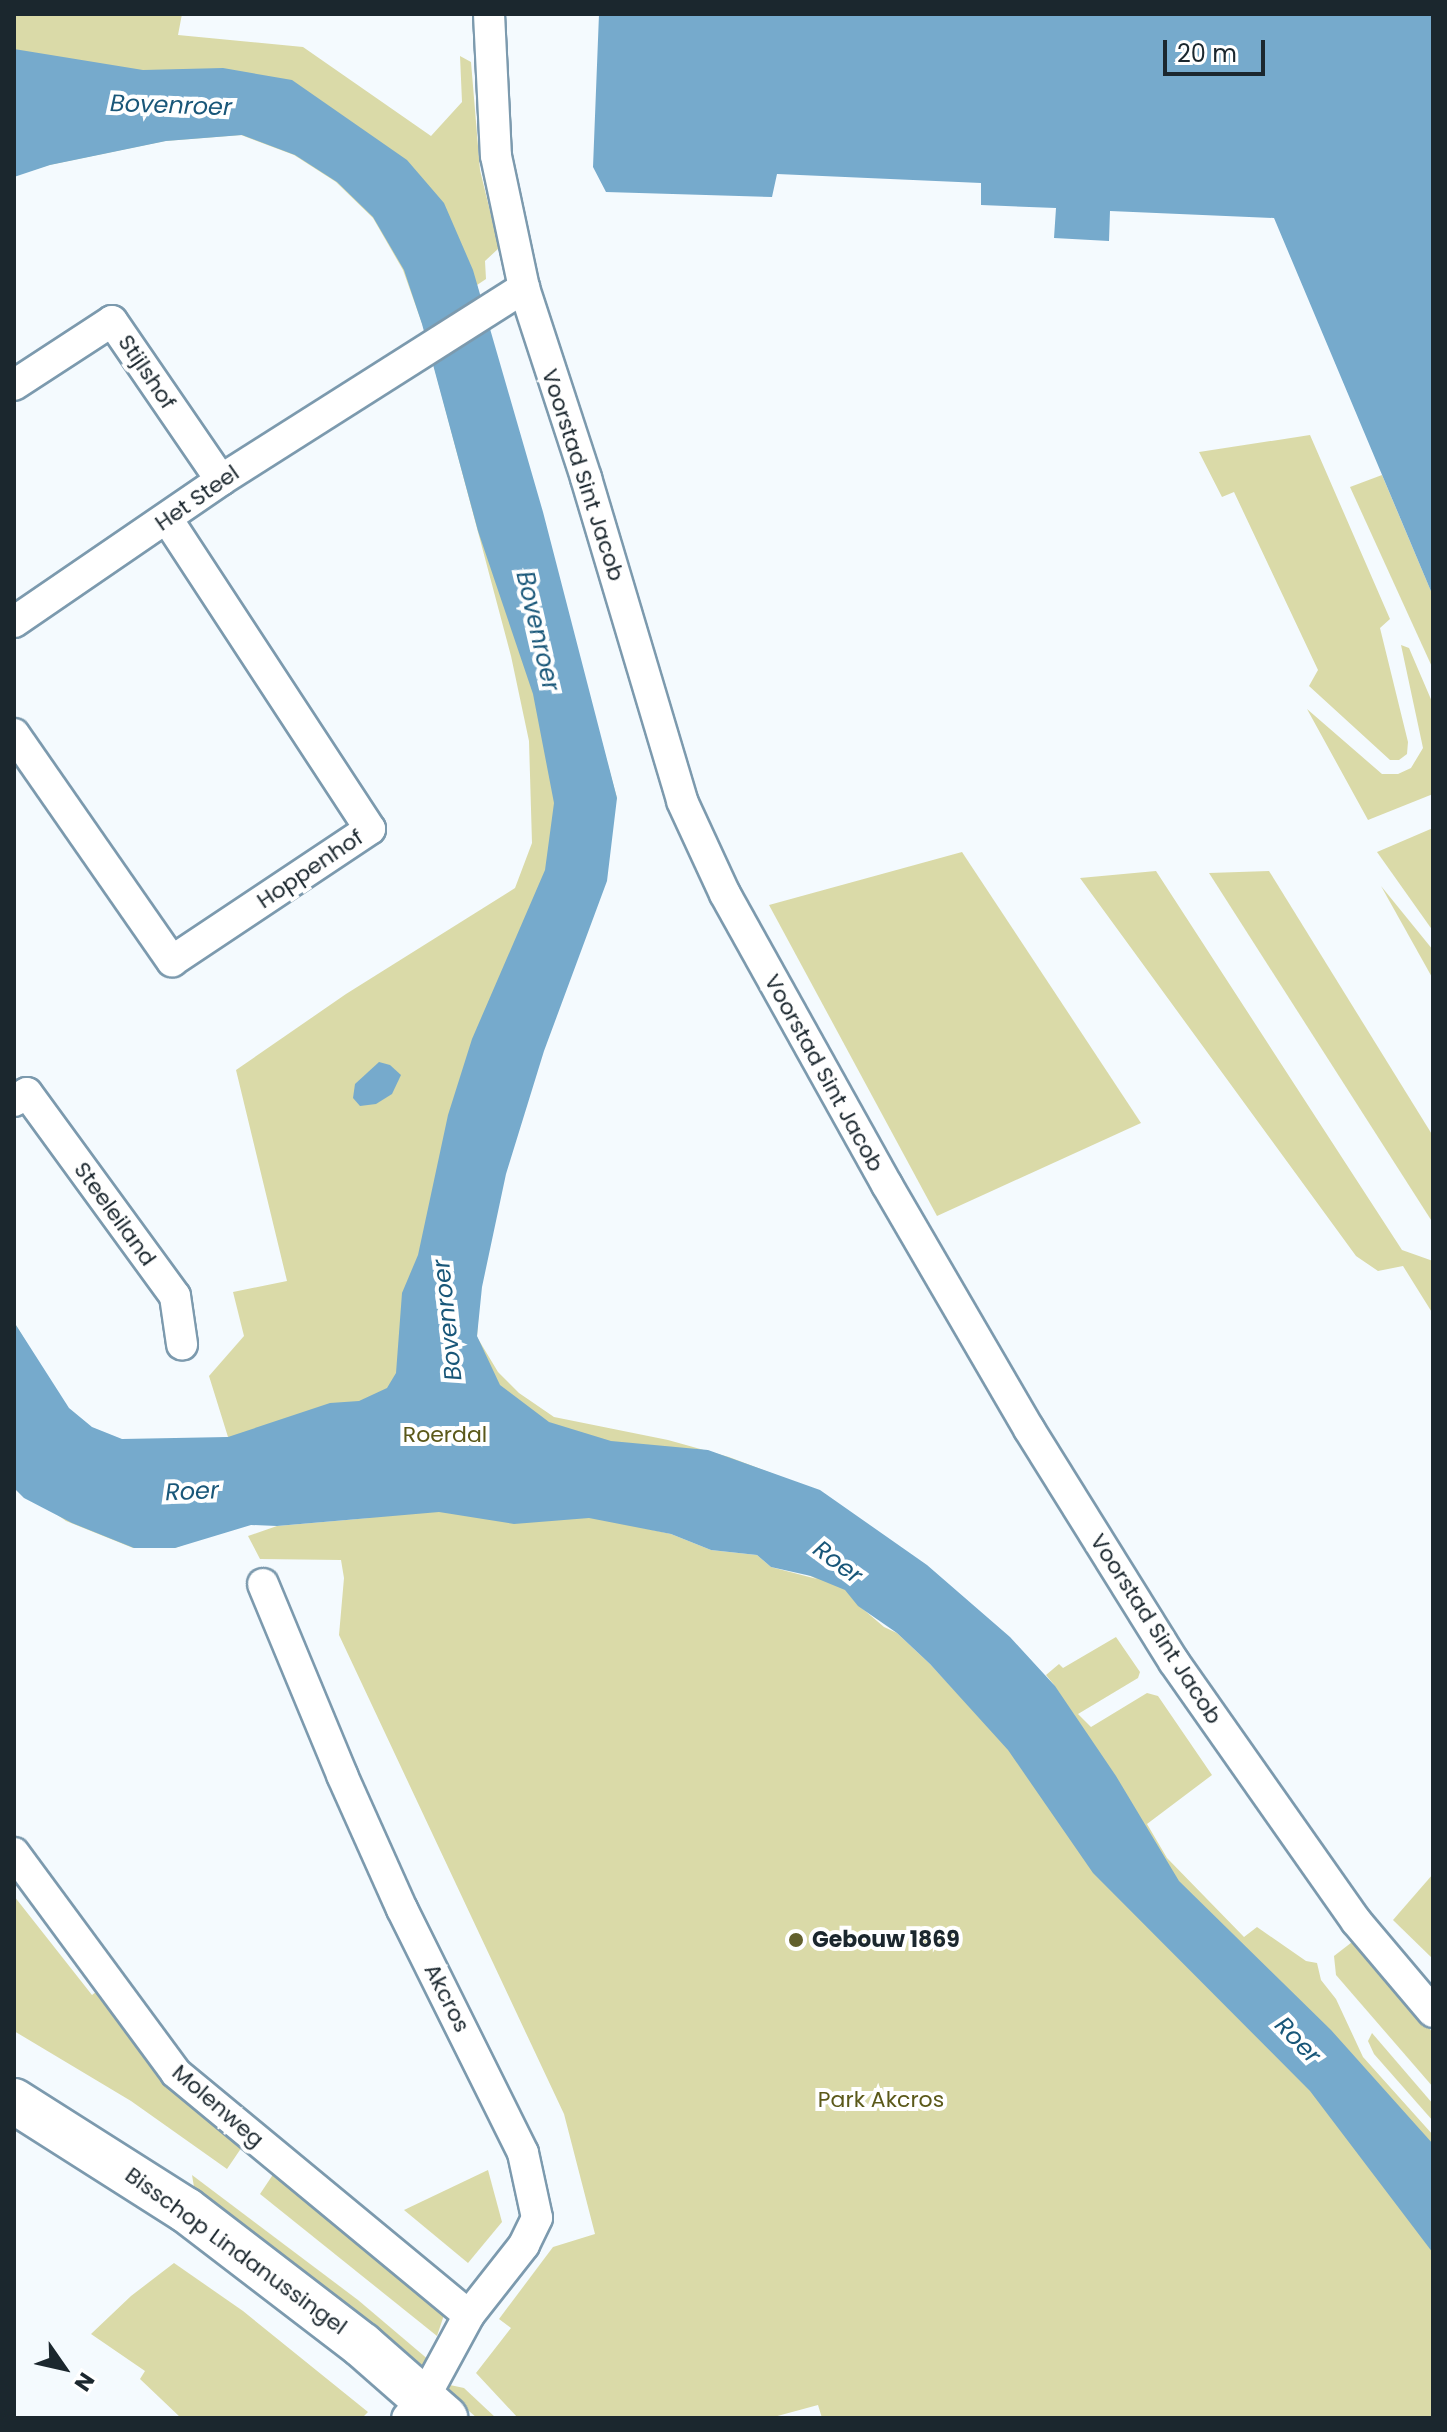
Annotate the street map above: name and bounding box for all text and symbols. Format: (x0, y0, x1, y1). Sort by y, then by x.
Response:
scale bar (1167, 24, 1269, 74)
text: 20 m (1177, 37, 1237, 70)
water label: Bovenroer (110, 88, 232, 122)
street label: Stijlshof (113, 330, 181, 414)
street label: Voorstad Sint Jacob (536, 366, 630, 584)
street label: Het Steel (150, 460, 244, 536)
water label: Bovenroer (510, 568, 566, 694)
street label: Hoppenhof (252, 824, 368, 914)
street label: Voorstad Sint Jacob (759, 970, 889, 1176)
street label: Steeleiland (68, 1157, 162, 1271)
water label: Bovenroer (426, 1258, 468, 1382)
park label: Roerdal (403, 1422, 487, 1448)
water label: Roer (165, 1476, 219, 1506)
street label: Voorstad Sint Jacob (1085, 1529, 1227, 1729)
water label: Roer (808, 1534, 868, 1590)
place label: Gebouw 1869 (812, 1927, 960, 1953)
marker: Gebouw 1869 (787, 1931, 805, 1949)
street label: Akcros (419, 1959, 475, 2037)
water label: Roer (1269, 2011, 1327, 2069)
street label: Molenweg (167, 2059, 269, 2153)
park label: Park Akcros (818, 2087, 944, 2113)
street label: Bisschop Lindanussingel (120, 2162, 352, 2340)
north arrow (24, 2328, 104, 2408)
text: N (67, 2366, 102, 2397)

